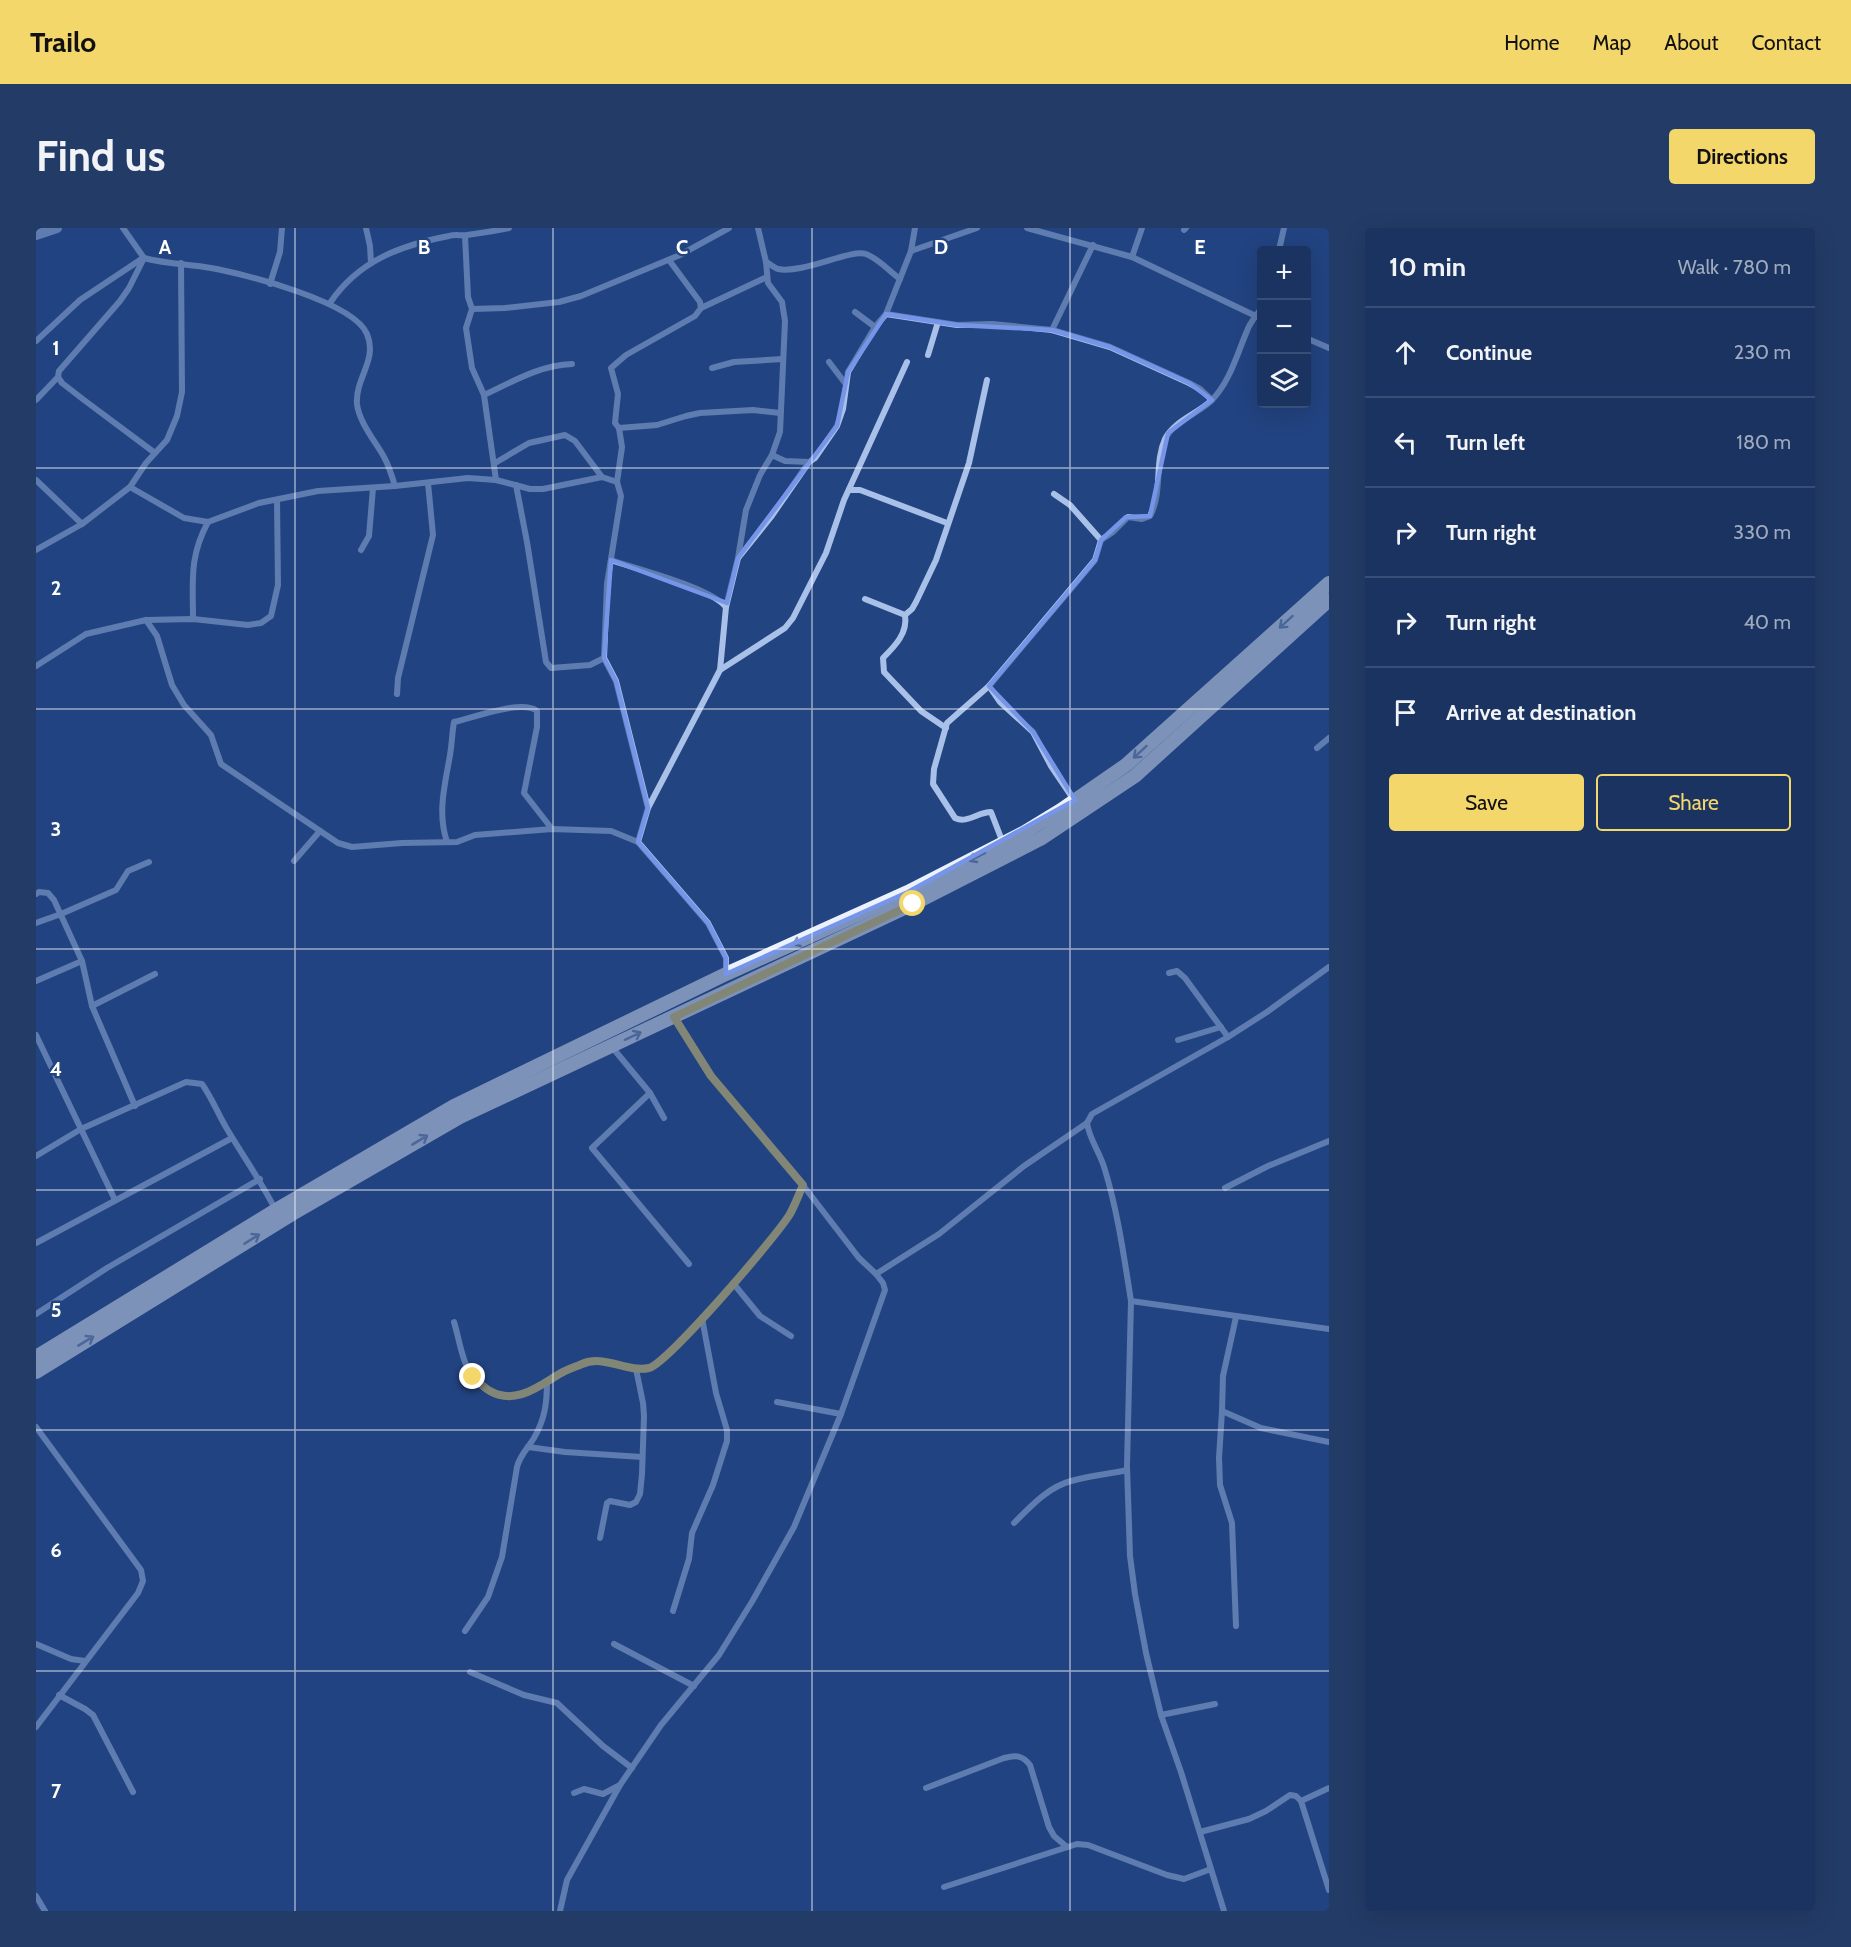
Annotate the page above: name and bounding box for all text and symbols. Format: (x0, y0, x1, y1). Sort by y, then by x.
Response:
text: Trailo (30, 25, 96, 59)
text: Home (1504, 30, 1560, 55)
text: Map (1593, 30, 1631, 55)
text: About (1664, 30, 1718, 55)
text: Contact (1751, 30, 1821, 55)
button: Directions (1669, 129, 1815, 184)
text: Find us (36, 130, 165, 182)
text: A (159, 235, 172, 259)
text: B (418, 235, 430, 259)
text: C (676, 235, 688, 259)
text: D (934, 235, 948, 259)
text: E (1194, 235, 1206, 259)
map controls (1257, 246, 1311, 408)
button: + (1257, 246, 1311, 300)
text: 10 min (1389, 251, 1466, 283)
text: Walk · 780 m (1678, 255, 1791, 279)
button: − (1257, 300, 1311, 354)
text: 1 (52, 336, 60, 360)
icon: ahead (1389, 336, 1422, 369)
text: Continue (1446, 339, 1532, 366)
text: 230 m (1734, 340, 1791, 364)
button: layers (1257, 354, 1311, 408)
icon: left (1389, 426, 1422, 459)
text: Turn left (1446, 429, 1525, 456)
text: 180 m (1736, 430, 1791, 454)
icon: right (1389, 516, 1422, 549)
text: Turn right (1446, 519, 1536, 546)
text: 330 m (1733, 520, 1791, 544)
text: 2 (51, 576, 61, 600)
icon: right (1389, 606, 1422, 639)
text: Turn right (1446, 609, 1536, 636)
text: 40 m (1743, 610, 1791, 634)
one-way arrow (1278, 615, 1293, 629)
icon: arrive (1389, 696, 1422, 729)
text: Arrive at destination (1446, 699, 1636, 726)
one-way arrow (1133, 745, 1148, 759)
button: Save (1389, 774, 1584, 831)
button: Share (1596, 774, 1791, 831)
text: 3 (51, 817, 61, 841)
one-way arrow (968, 852, 986, 863)
route start (899, 890, 925, 916)
one-way arrow (792, 936, 810, 948)
one-way arrow (623, 1030, 641, 1041)
text: 4 (50, 1057, 62, 1081)
one-way arrow (411, 1133, 428, 1145)
one-way arrow (243, 1232, 260, 1244)
text: 5 (51, 1298, 61, 1322)
one-way arrow (77, 1335, 94, 1347)
route end (459, 1363, 485, 1389)
text: 6 (50, 1538, 62, 1562)
text: 7 (51, 1779, 62, 1803)

